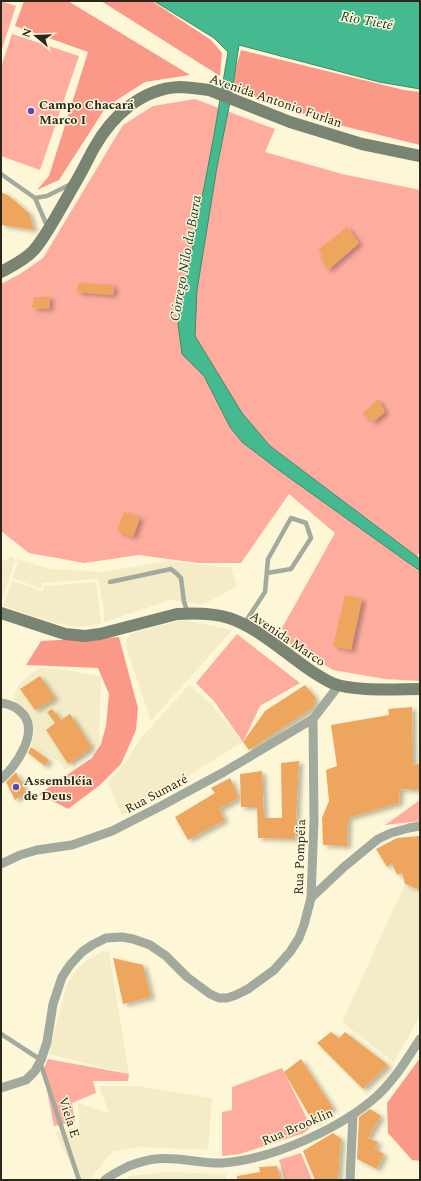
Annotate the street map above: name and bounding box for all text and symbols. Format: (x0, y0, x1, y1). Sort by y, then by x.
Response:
water label: Rio Tietê (339, 6, 396, 36)
north arrow (16, 16, 56, 56)
text: N (18, 26, 37, 40)
street label: Avenida Antonio Furlan (207, 69, 345, 133)
place label: Campo Chacará Marco I (39, 95, 134, 130)
marker: Campo Chacará Marco I (26, 106, 36, 116)
water label: Córrego Nilo da Barra (164, 193, 207, 323)
street label: Avenida Marco (246, 606, 329, 672)
street label: Rua Sumaré (121, 769, 191, 819)
place label: Assembléia de Deus (24, 771, 93, 806)
marker: Assembléia de Deus (11, 782, 21, 792)
street label: Rua Pompéia (289, 818, 311, 895)
street label: Viela E (53, 1094, 85, 1140)
street label: Rua Brooklin (259, 1103, 337, 1151)

